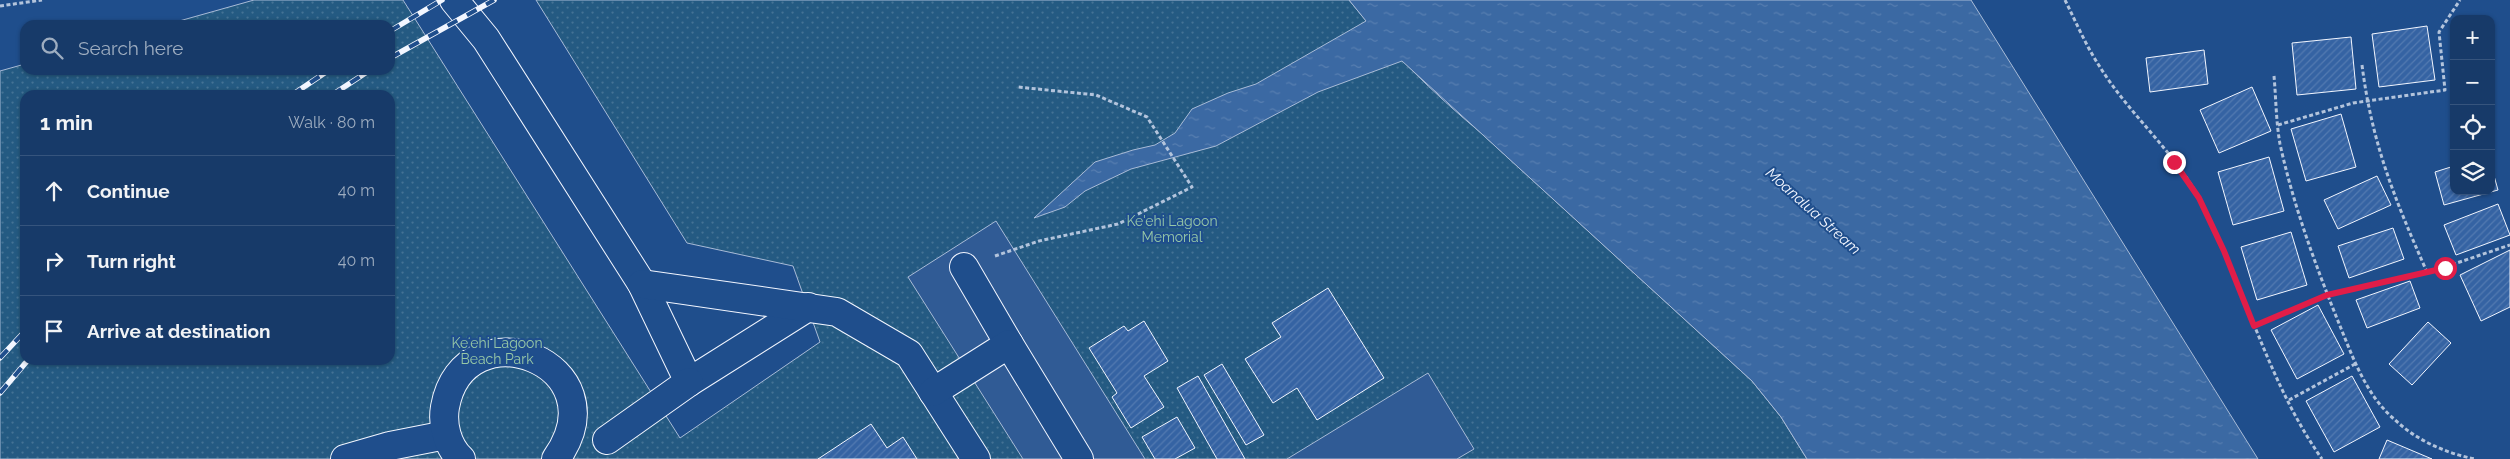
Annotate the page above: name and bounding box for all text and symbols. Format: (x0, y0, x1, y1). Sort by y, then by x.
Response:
map controls (2450, 15, 2495, 195)
button: + (2450, 15, 2495, 60)
search box (20, 20, 395, 75)
icon: search (38, 34, 66, 62)
text: Search here (78, 37, 184, 59)
button: − (2450, 60, 2495, 105)
button: locate (2450, 105, 2495, 150)
text: 1 min (40, 110, 93, 135)
text: Walk · 80 m (288, 113, 375, 132)
button: layers (2450, 150, 2495, 195)
route end (2163, 151, 2186, 174)
water label: Moanalua Stream (1762, 164, 1864, 258)
icon: ahead (40, 177, 68, 205)
text: Continue (87, 180, 170, 202)
text: 40 m (338, 181, 375, 200)
park label: Ke'ehi Lagoon Memorial (1126, 213, 1218, 245)
icon: right (40, 247, 68, 275)
text: Turn right (87, 250, 176, 272)
text: 40 m (338, 251, 375, 270)
route start (2434, 257, 2457, 280)
icon: arrive (40, 317, 68, 345)
text: Arrive at destination (87, 320, 271, 342)
park label: Keʻehi Lagoon Beach Park (451, 335, 543, 367)

